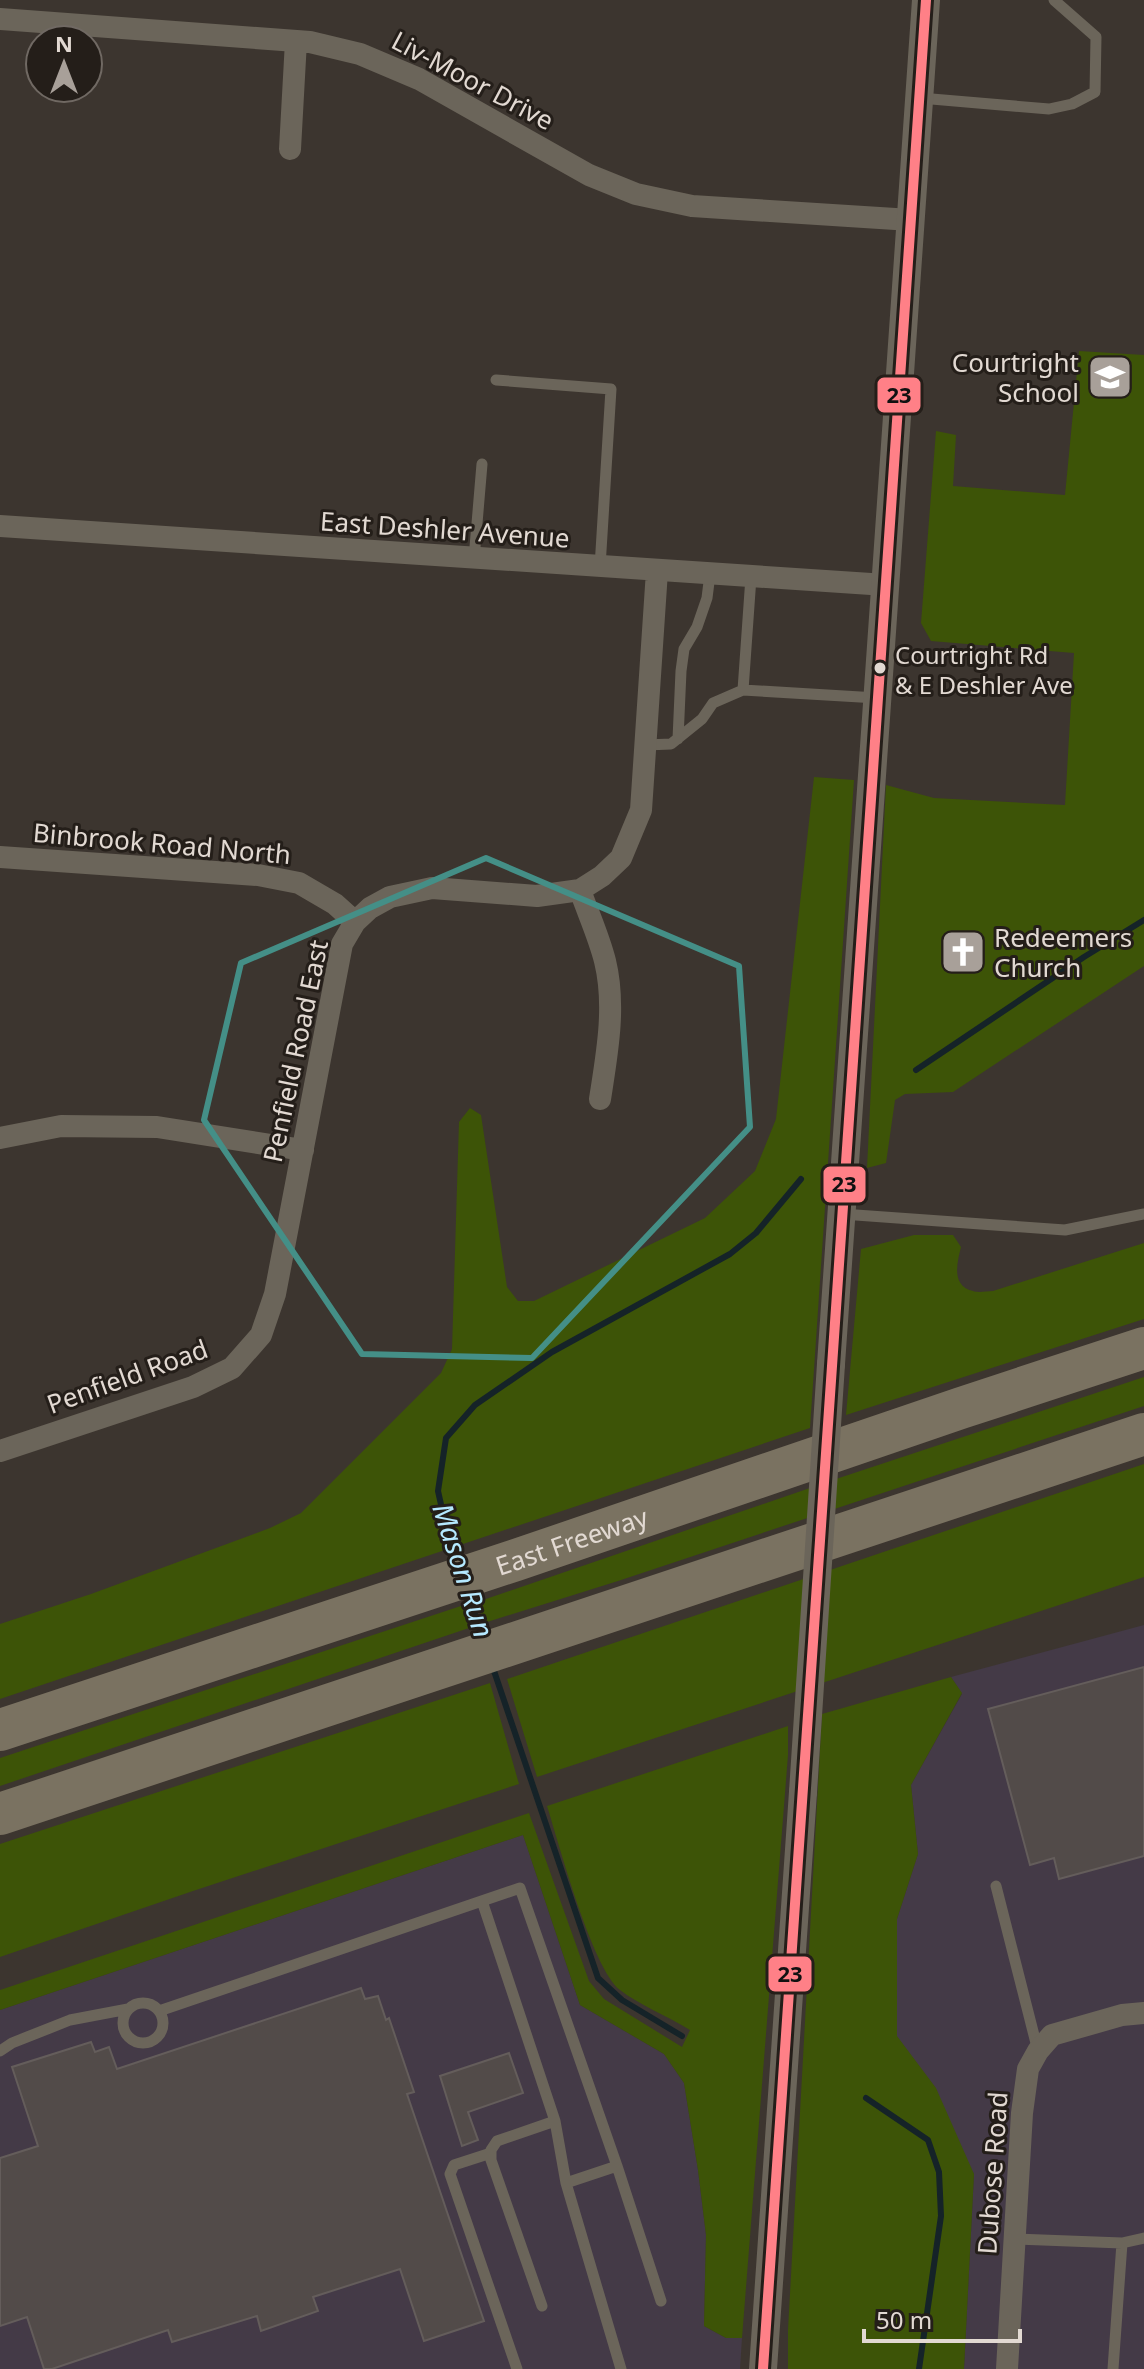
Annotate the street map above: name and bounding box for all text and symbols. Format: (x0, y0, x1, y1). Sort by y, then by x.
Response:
street label: Liv-Moor Drive (386, 22, 560, 138)
north arrow (24, 24, 104, 104)
text: N (55, 28, 73, 58)
place label: Courtright School (952, 344, 1079, 410)
school or university icon: Courtright School (1086, 353, 1134, 401)
line badge: 23 (876, 376, 922, 414)
text: 23 (886, 379, 912, 409)
street label: East Deshler Avenue (319, 502, 571, 556)
place label: Courtright Rd & E Deshler Ave (895, 638, 1073, 701)
marker: Courtright Rd & E Deshler Ave (872, 660, 888, 676)
street label: Binbrook Road North (31, 814, 293, 872)
place label: Redeemers Church (994, 919, 1132, 985)
church icon: Redeemers Church (939, 928, 987, 976)
street label: Penfield Road East (254, 937, 336, 1165)
line badge: 23 (822, 1165, 867, 1204)
text: 23 (831, 1168, 857, 1198)
street label: Penfield Road (42, 1330, 212, 1422)
water label: Mason Run (424, 1498, 504, 1642)
street label: East Freeway (491, 1498, 653, 1584)
line badge: 23 (767, 1955, 813, 1993)
text: 23 (777, 1958, 803, 1988)
street label: Dubose Road (968, 2090, 1016, 2256)
scale bar (864, 2293, 1020, 2343)
text: 50 m (876, 2303, 932, 2336)

